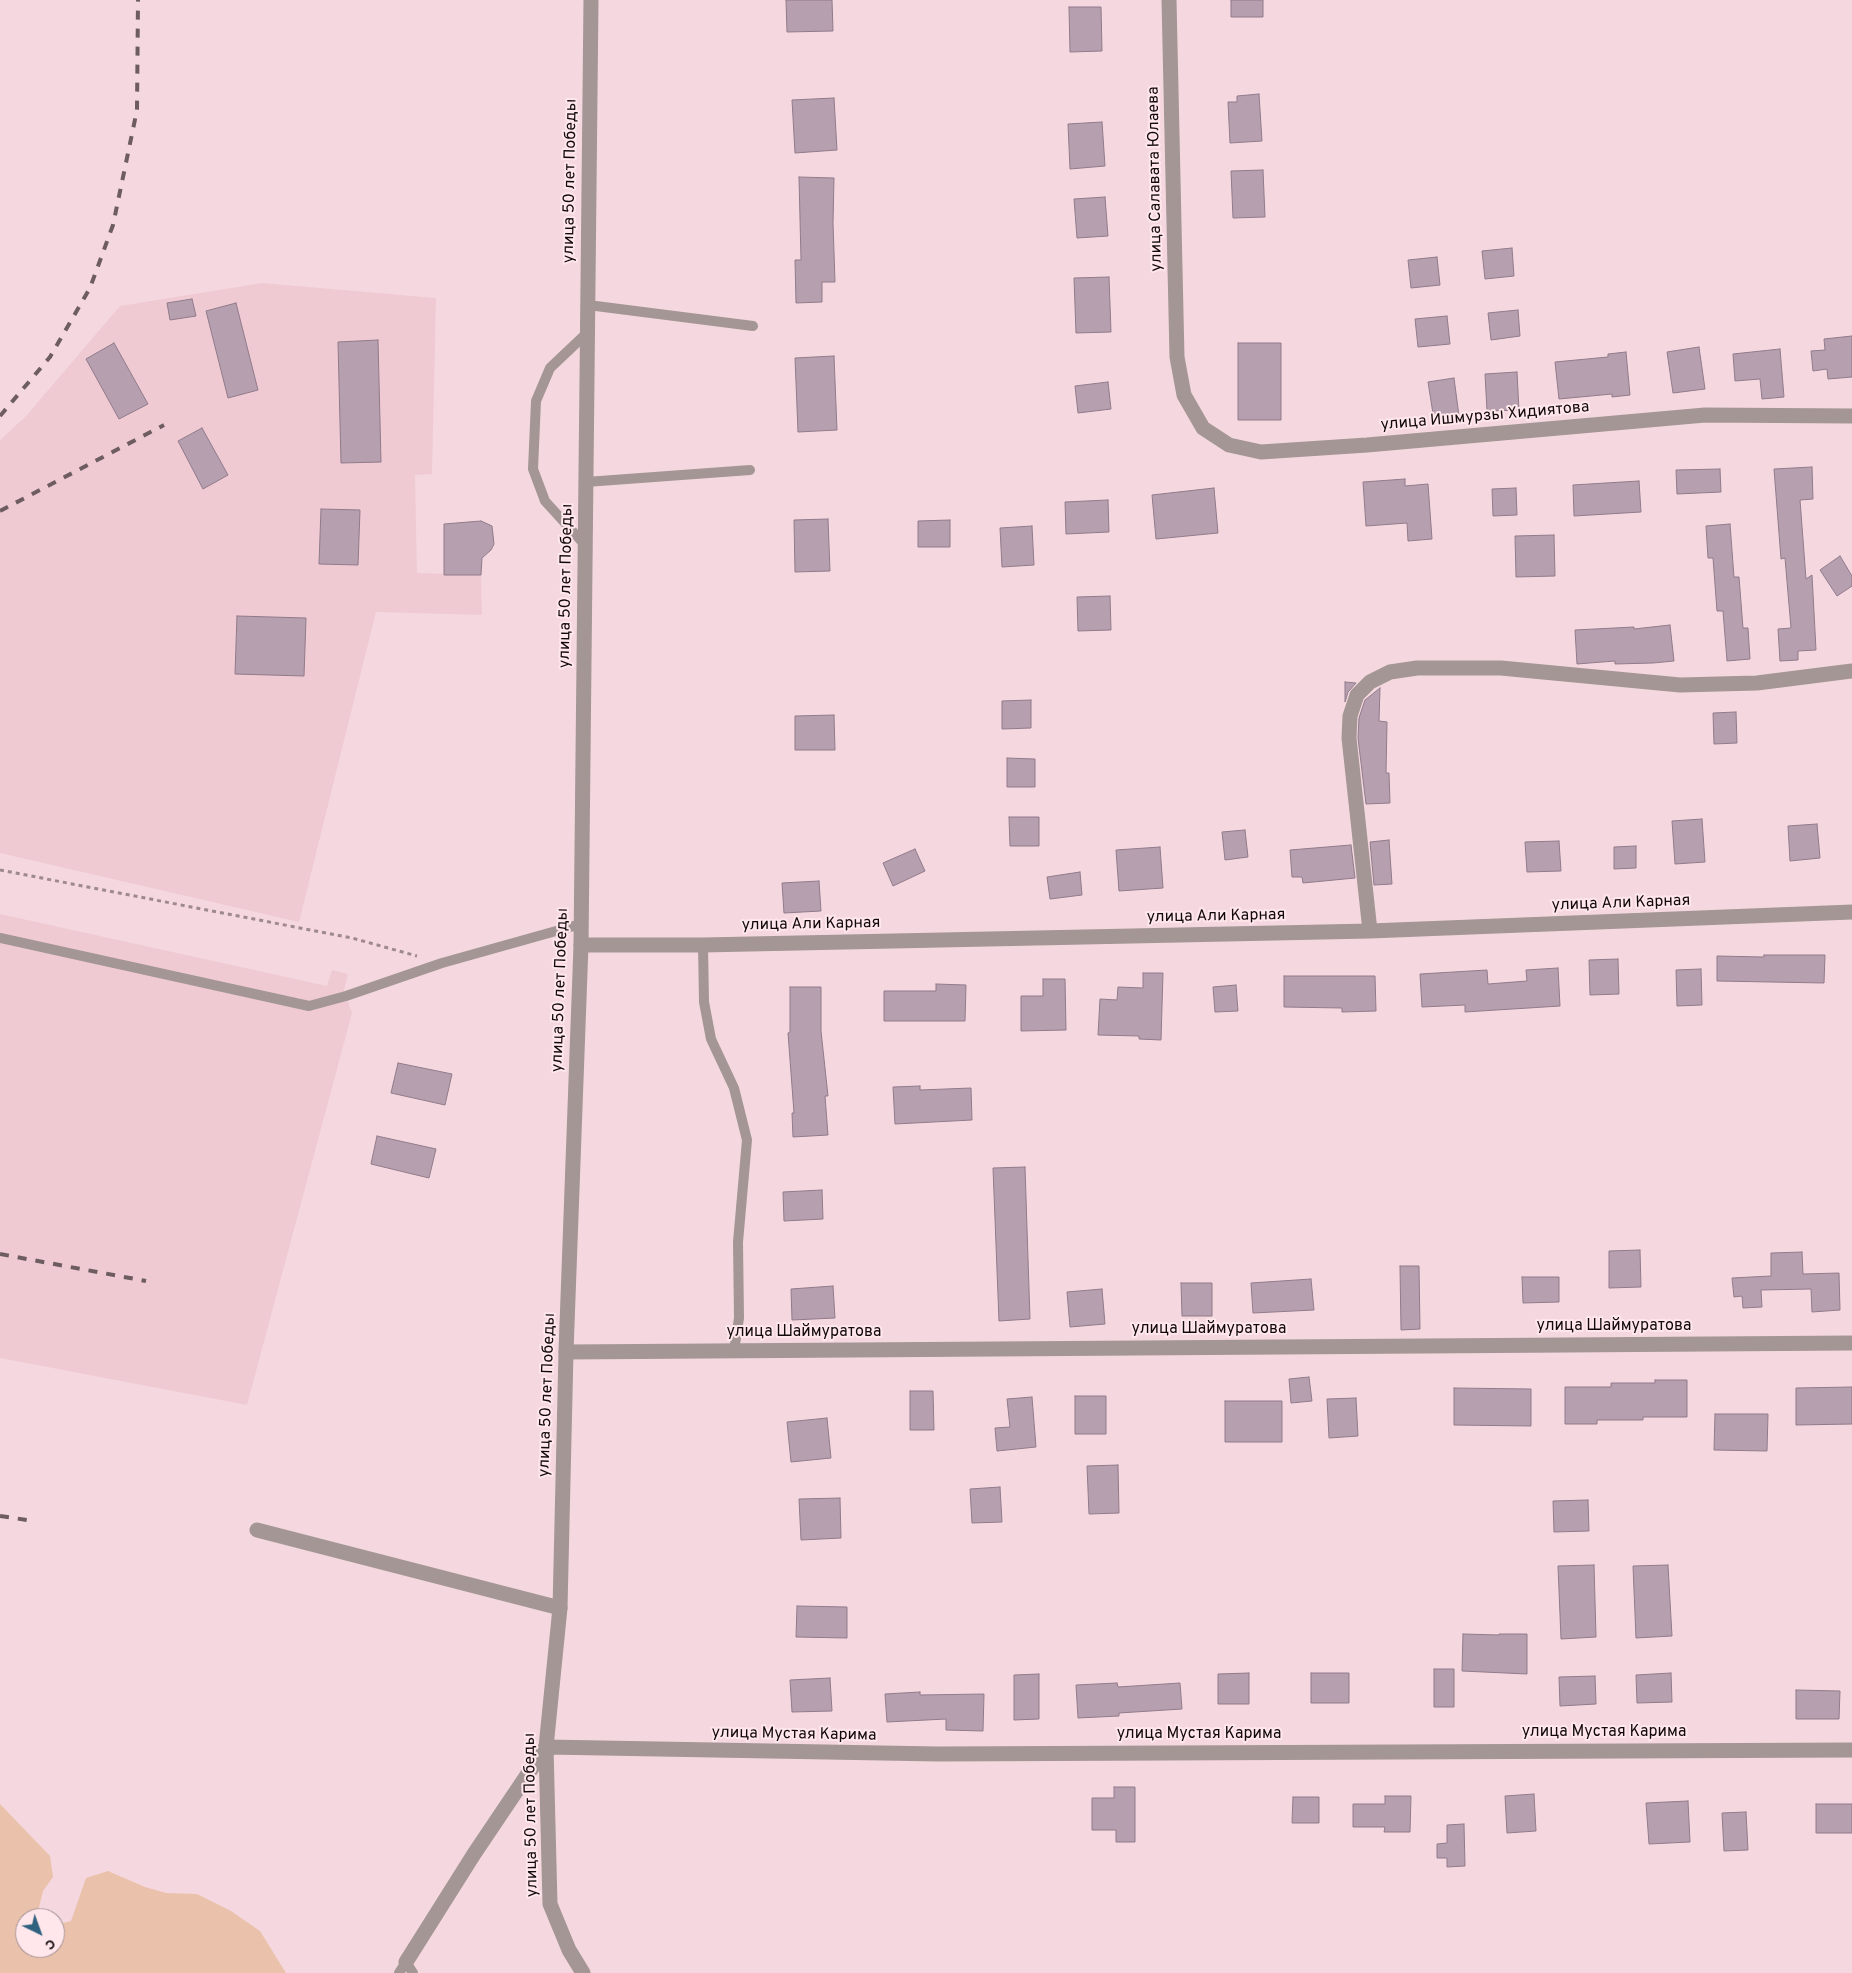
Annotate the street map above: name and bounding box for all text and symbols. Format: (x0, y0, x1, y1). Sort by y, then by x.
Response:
street label: улица Салавата Юлаева (1145, 86, 1167, 272)
street label: улица 50 лет Победы (560, 99, 582, 263)
street label: улица Ишмурзы Хидиятова (1380, 398, 1590, 436)
street label: улица 50 лет Победы (556, 504, 578, 668)
street label: улица Али Карная (1551, 892, 1691, 916)
street label: улица Али Карная (1146, 906, 1286, 928)
street label: улица 50 лет Победы (549, 908, 573, 1072)
street label: улица Али Карная (741, 914, 881, 936)
street label: улица 50 лет Победы (536, 1313, 560, 1477)
street label: улица Шаймуратова (1536, 1317, 1692, 1337)
street label: улица Шаймуратова (1131, 1320, 1287, 1340)
street label: улица Шаймуратова (726, 1323, 882, 1343)
street label: улица Мустая Карима (1522, 1723, 1686, 1743)
street label: улица Мустая Карима (711, 1724, 877, 1746)
street label: улица Мустая Карима (1117, 1725, 1281, 1745)
street label: улица 50 лет Победы (521, 1733, 543, 1897)
north arrow (15, 1908, 65, 1958)
text: С (41, 1934, 59, 1953)

